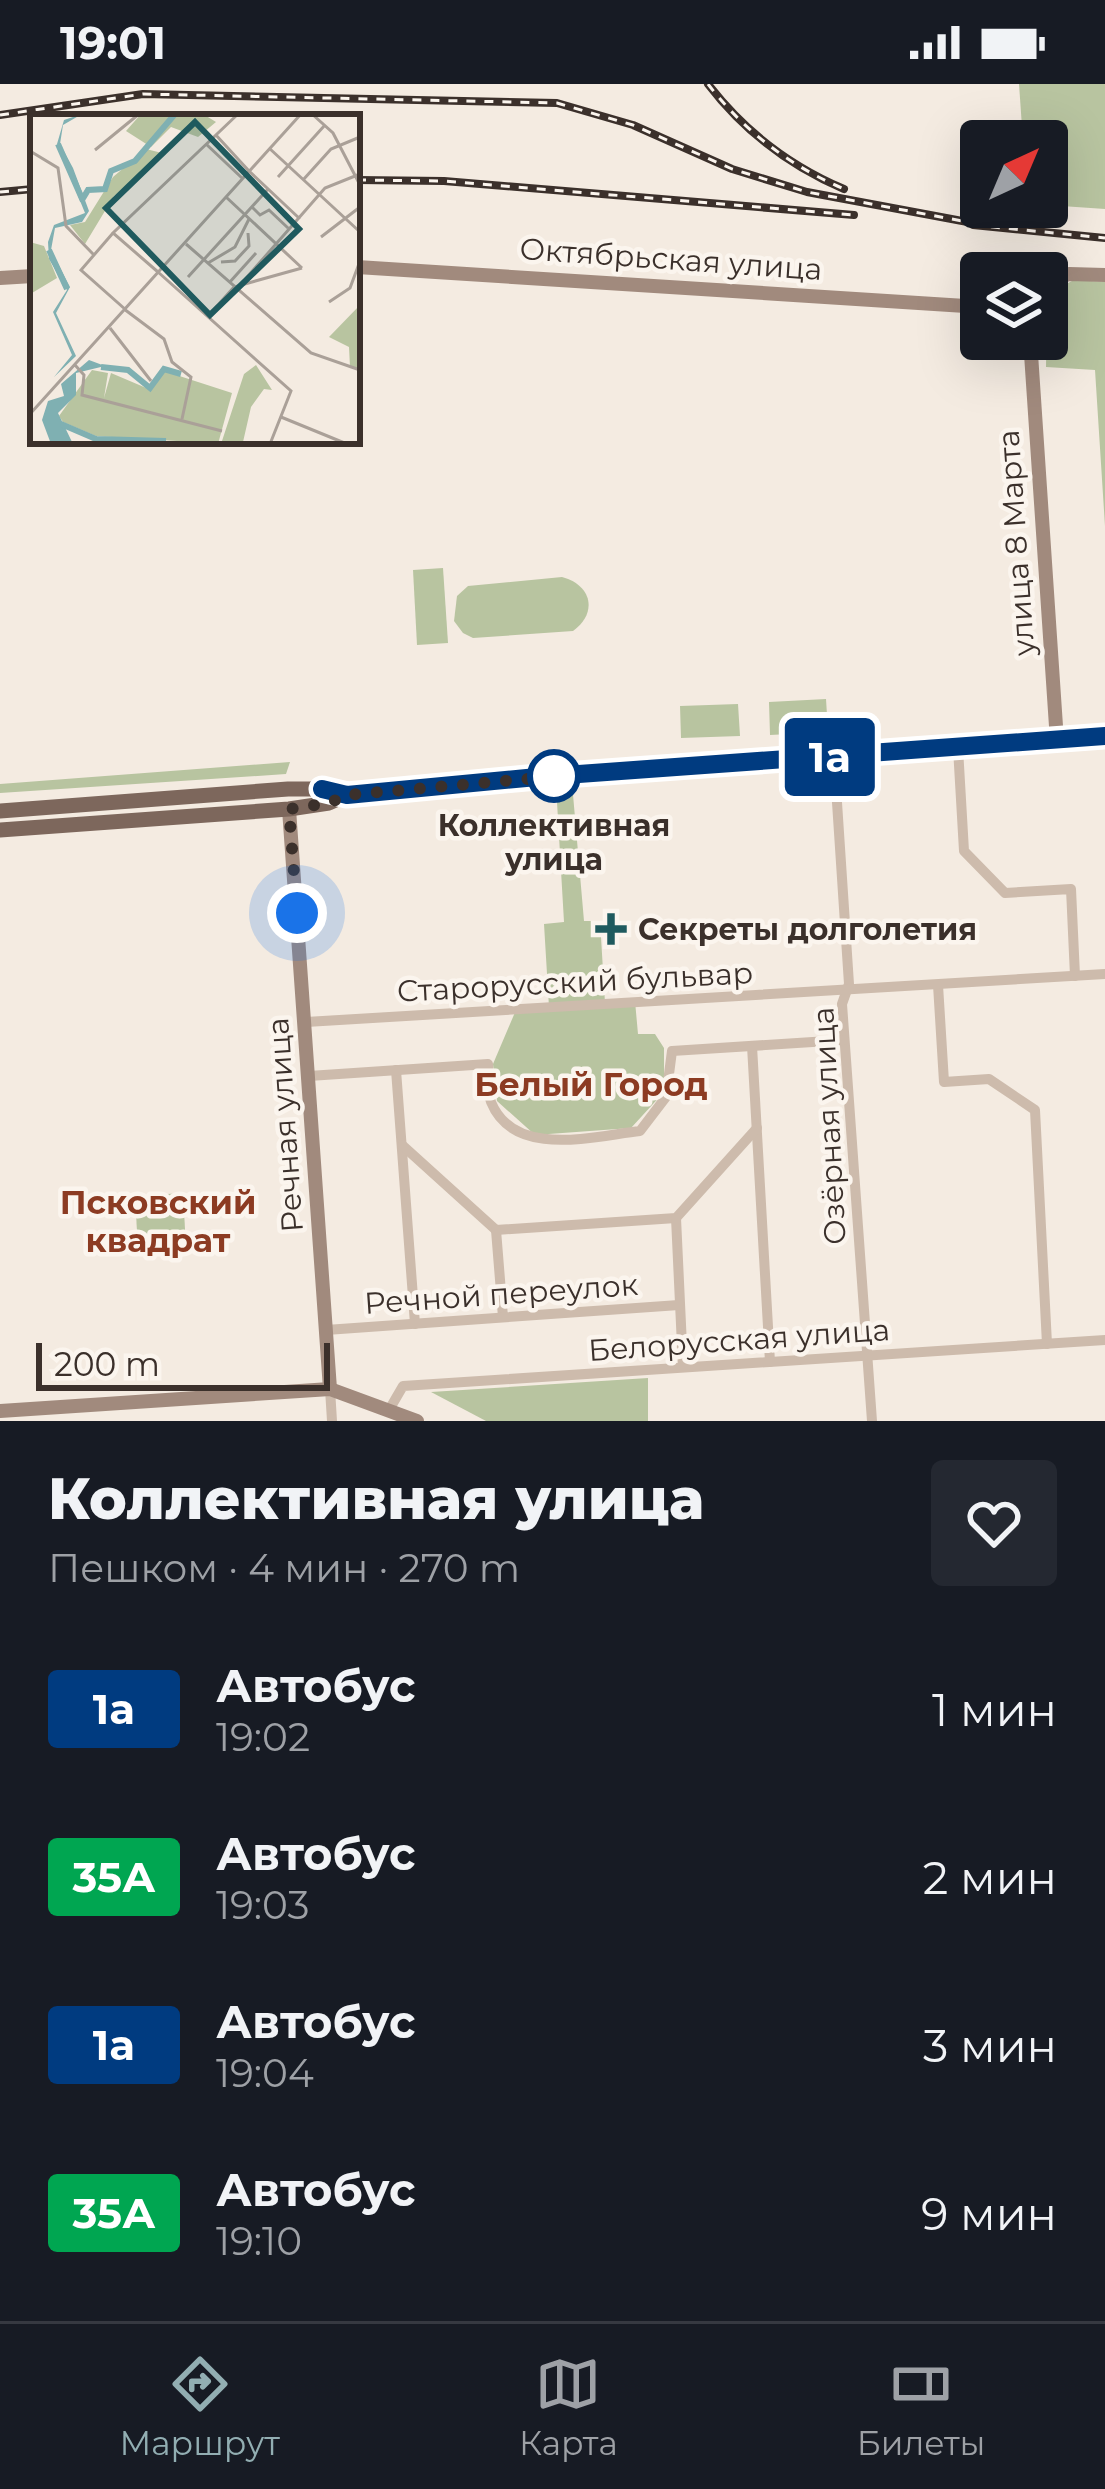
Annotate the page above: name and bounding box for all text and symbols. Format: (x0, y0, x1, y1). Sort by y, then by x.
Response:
text: 19:01 (60, 15, 166, 70)
inset map (30, 114, 360, 444)
north arrow (960, 120, 1068, 228)
map controls (960, 120, 1068, 360)
street label: Октябрьская улица (519, 230, 823, 288)
button: layers (960, 252, 1068, 360)
street label: улица 8 Марта (990, 429, 1042, 658)
line badge: 1a (776, 718, 884, 796)
text: 1a (809, 731, 851, 783)
marker: Коллективная улица (529, 751, 579, 801)
place label: Коллективная улица (438, 807, 670, 878)
your location (267, 883, 327, 943)
place label: Секреты долголетия (638, 911, 977, 948)
marker: Секреты долголетия (595, 913, 627, 945)
street label: Старорусский бульвар (396, 954, 754, 1010)
street label: Озёрная улица (804, 1006, 854, 1246)
street label: Речная улица (259, 1017, 311, 1233)
district label: Белый Город (474, 1064, 708, 1104)
district label: Псковский квадрат (60, 1182, 256, 1260)
street label: Речной переулок (363, 1266, 640, 1322)
street label: Белорусская улица (587, 1311, 891, 1369)
scale bar (36, 1337, 330, 1390)
text: 200 m (54, 1344, 160, 1384)
button: heart (931, 1460, 1057, 1586)
text: Коллективная улица (48, 1464, 704, 1533)
text: Пешком · 4 мин · 270 m (48, 1544, 520, 1592)
text: Автобус (216, 1658, 416, 1713)
text: 1 мин (932, 1682, 1057, 1737)
text: 1a (93, 1683, 135, 1735)
text: 19:02 (216, 1713, 310, 1761)
text: Автобус (216, 1826, 416, 1881)
text: 2 мин (923, 1850, 1057, 1905)
text: 35А (73, 1851, 156, 1903)
text: 19:03 (216, 1881, 310, 1929)
text: Автобус (216, 1994, 416, 2049)
text: 3 мин (923, 2018, 1057, 2073)
text: 1a (93, 2019, 135, 2071)
text: 19:04 (216, 2049, 314, 2097)
text: Автобус (216, 2162, 416, 2217)
text: 9 мин (921, 2186, 1057, 2241)
text: 35А (73, 2187, 156, 2239)
text: 19:10 (216, 2217, 302, 2265)
tab: Маршрут (120, 2351, 280, 2463)
tab: Карта (519, 2351, 618, 2463)
tab: Билеты (857, 2351, 985, 2463)

